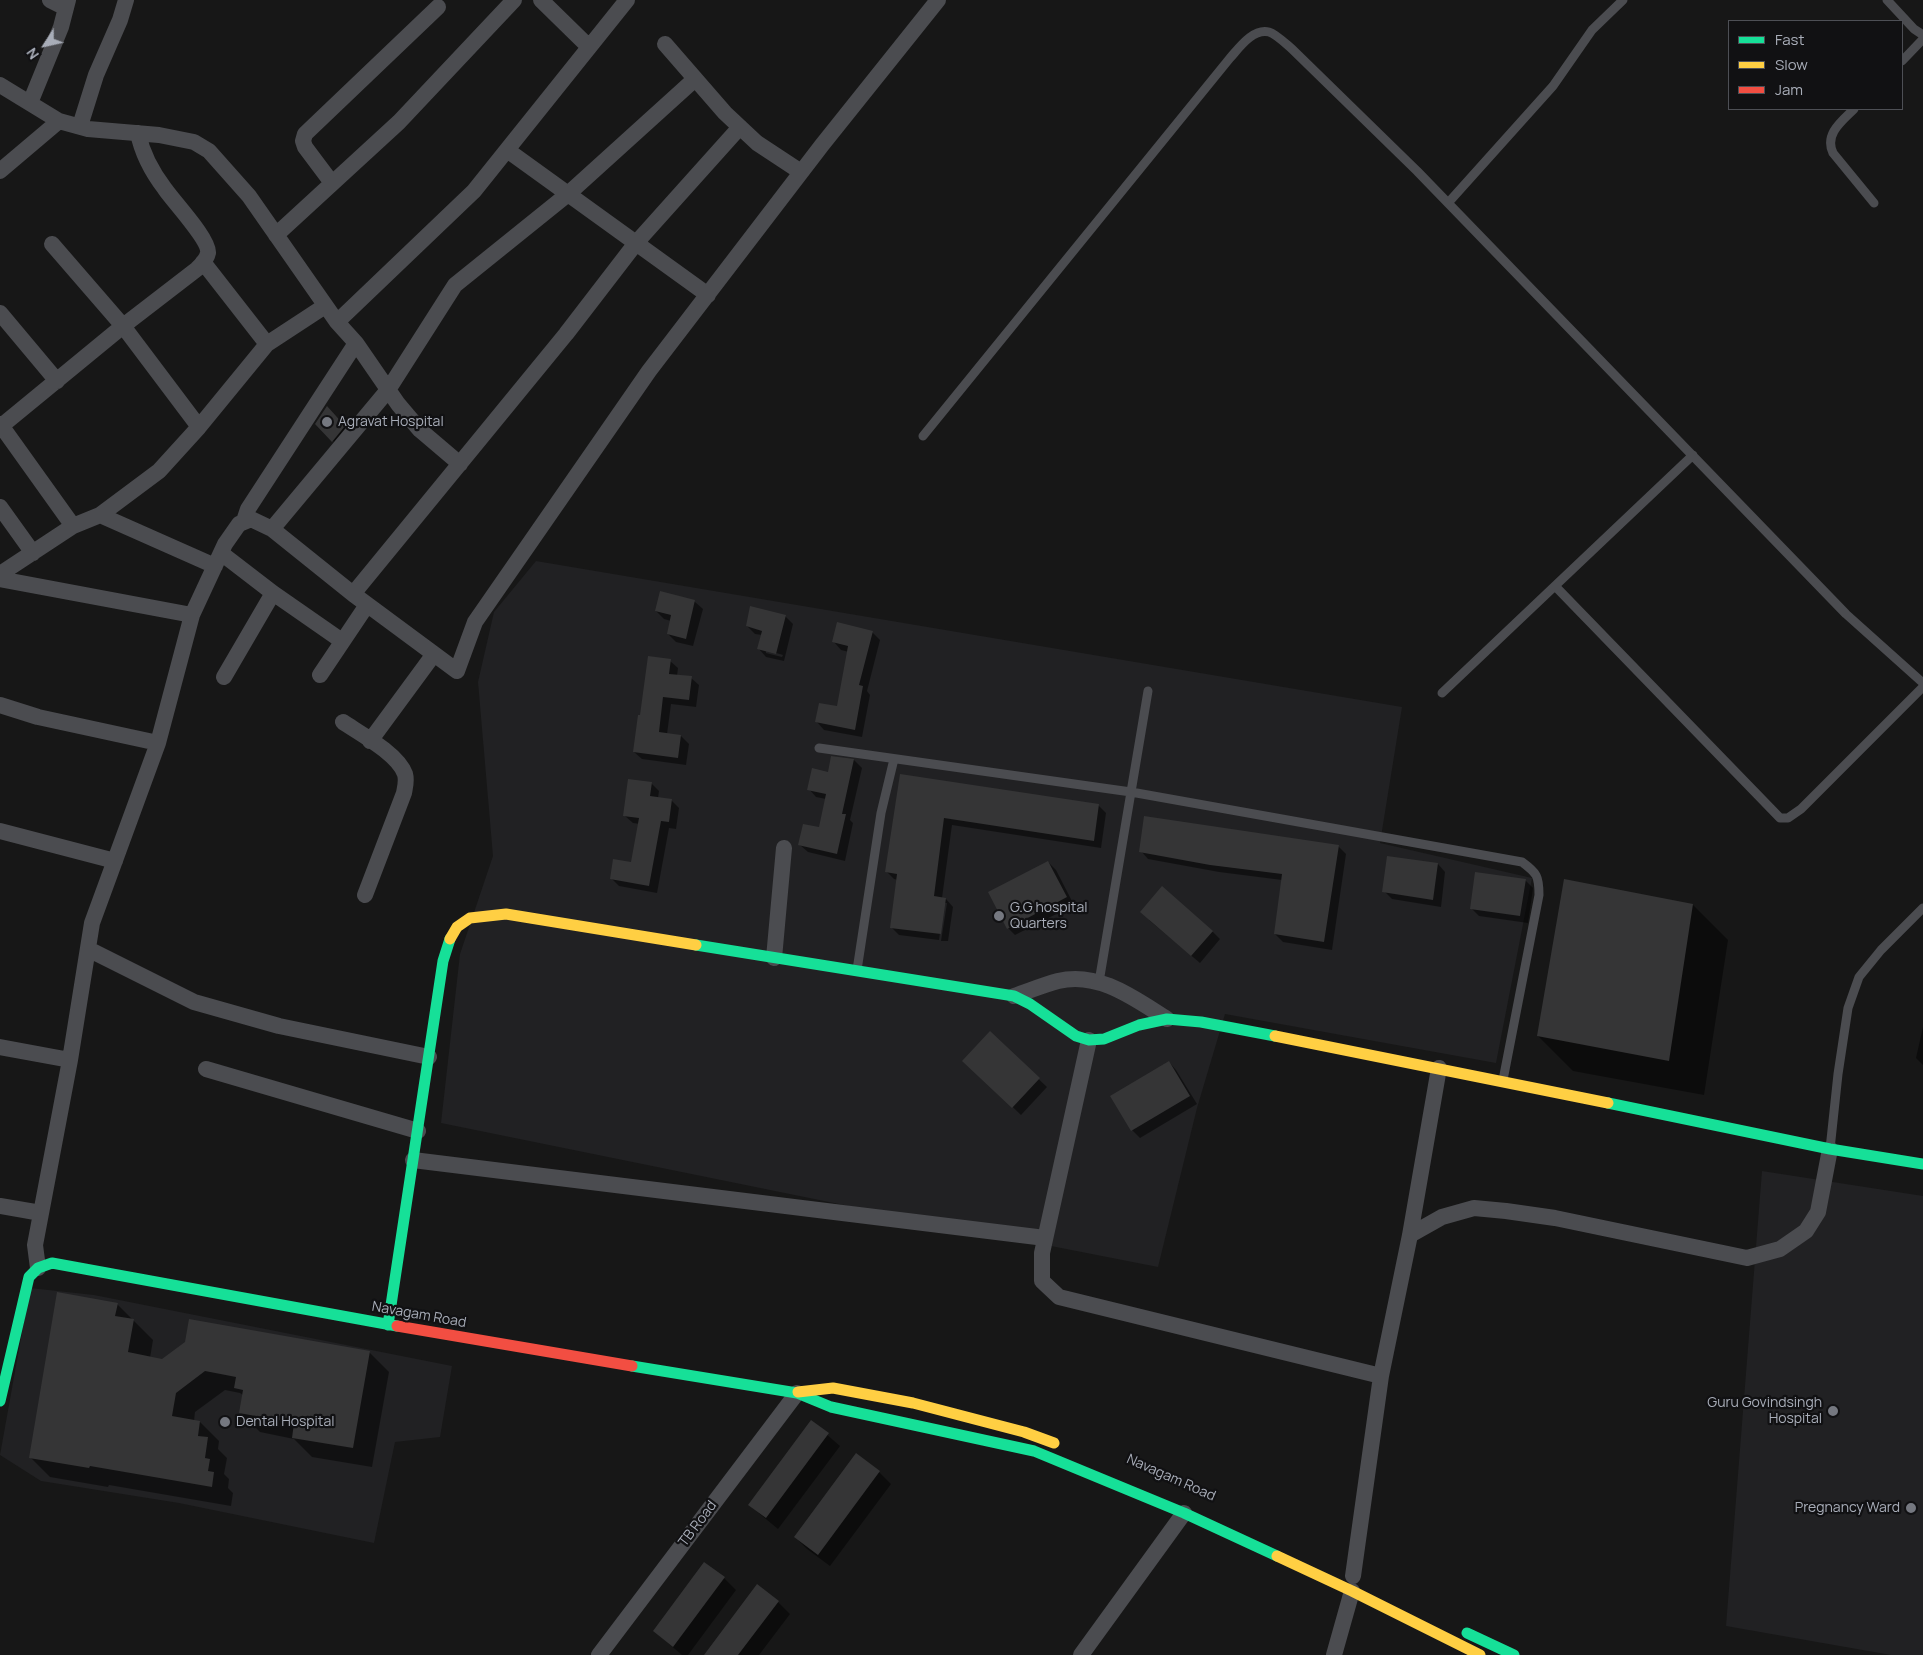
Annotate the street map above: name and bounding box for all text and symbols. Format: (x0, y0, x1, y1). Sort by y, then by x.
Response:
north arrow (20, 20, 70, 70)
legend (1728, 20, 1903, 110)
text: Fast (1775, 29, 1804, 50)
text: N (22, 44, 43, 63)
text: Slow (1775, 54, 1808, 75)
text: Jam (1775, 79, 1803, 100)
place label: Agravat Hospital (338, 414, 444, 430)
marker: Agravat Hospital (320, 415, 334, 429)
place label: G.G hospital Quarters (1010, 900, 1087, 932)
marker: G.G hospital Quarters (992, 909, 1006, 923)
street label: Navagam Road (371, 1298, 467, 1332)
place label: Guru Govindsingh Hospital (1707, 1395, 1822, 1428)
marker: Guru Govindsingh Hospital (1826, 1404, 1840, 1418)
place label: Dental Hospital (236, 1414, 334, 1430)
marker: Dental Hospital (218, 1415, 232, 1429)
street label: Navagam Road (1124, 1451, 1218, 1505)
street label: TB Road (675, 1498, 721, 1550)
place label: Pregnancy Ward (1795, 1500, 1900, 1516)
marker: Pregnancy Ward (1904, 1501, 1918, 1515)

